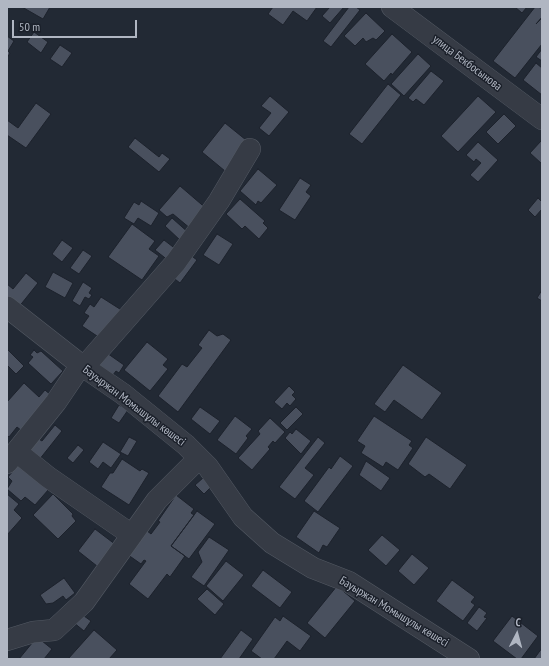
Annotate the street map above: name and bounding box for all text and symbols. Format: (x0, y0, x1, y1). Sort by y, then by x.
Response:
scale bar (14, 12, 139, 38)
text: 50 m (19, 19, 40, 34)
street label: улица Бекбосынова (429, 32, 505, 94)
street label: Бауыржан Момышұлы көшесі (80, 363, 188, 449)
street label: Бауыржан Момышұлы көшесі (337, 574, 451, 650)
north arrow (497, 614, 537, 654)
text: С (515, 615, 521, 629)

